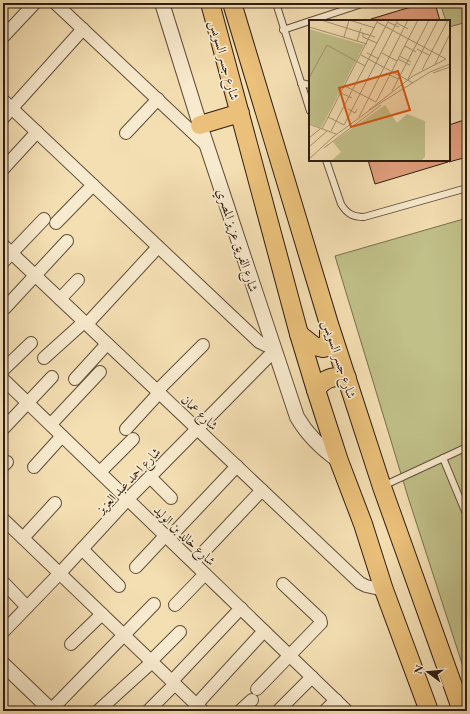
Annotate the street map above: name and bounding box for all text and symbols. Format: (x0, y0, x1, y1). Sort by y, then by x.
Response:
street label: شارع جسر السويس (203, 18, 243, 103)
inset map (309, 20, 450, 161)
street label: شارع الفريق عزيز المصري (210, 186, 262, 295)
street label: شارع جسر السويس (316, 318, 360, 402)
street label: شارع عمان (175, 391, 222, 436)
street label: شارع احمد عبد العزيز (91, 444, 166, 521)
street label: شارع خالد بن الوليد (148, 501, 219, 572)
north arrow (408, 652, 448, 692)
text: N (410, 663, 426, 675)

